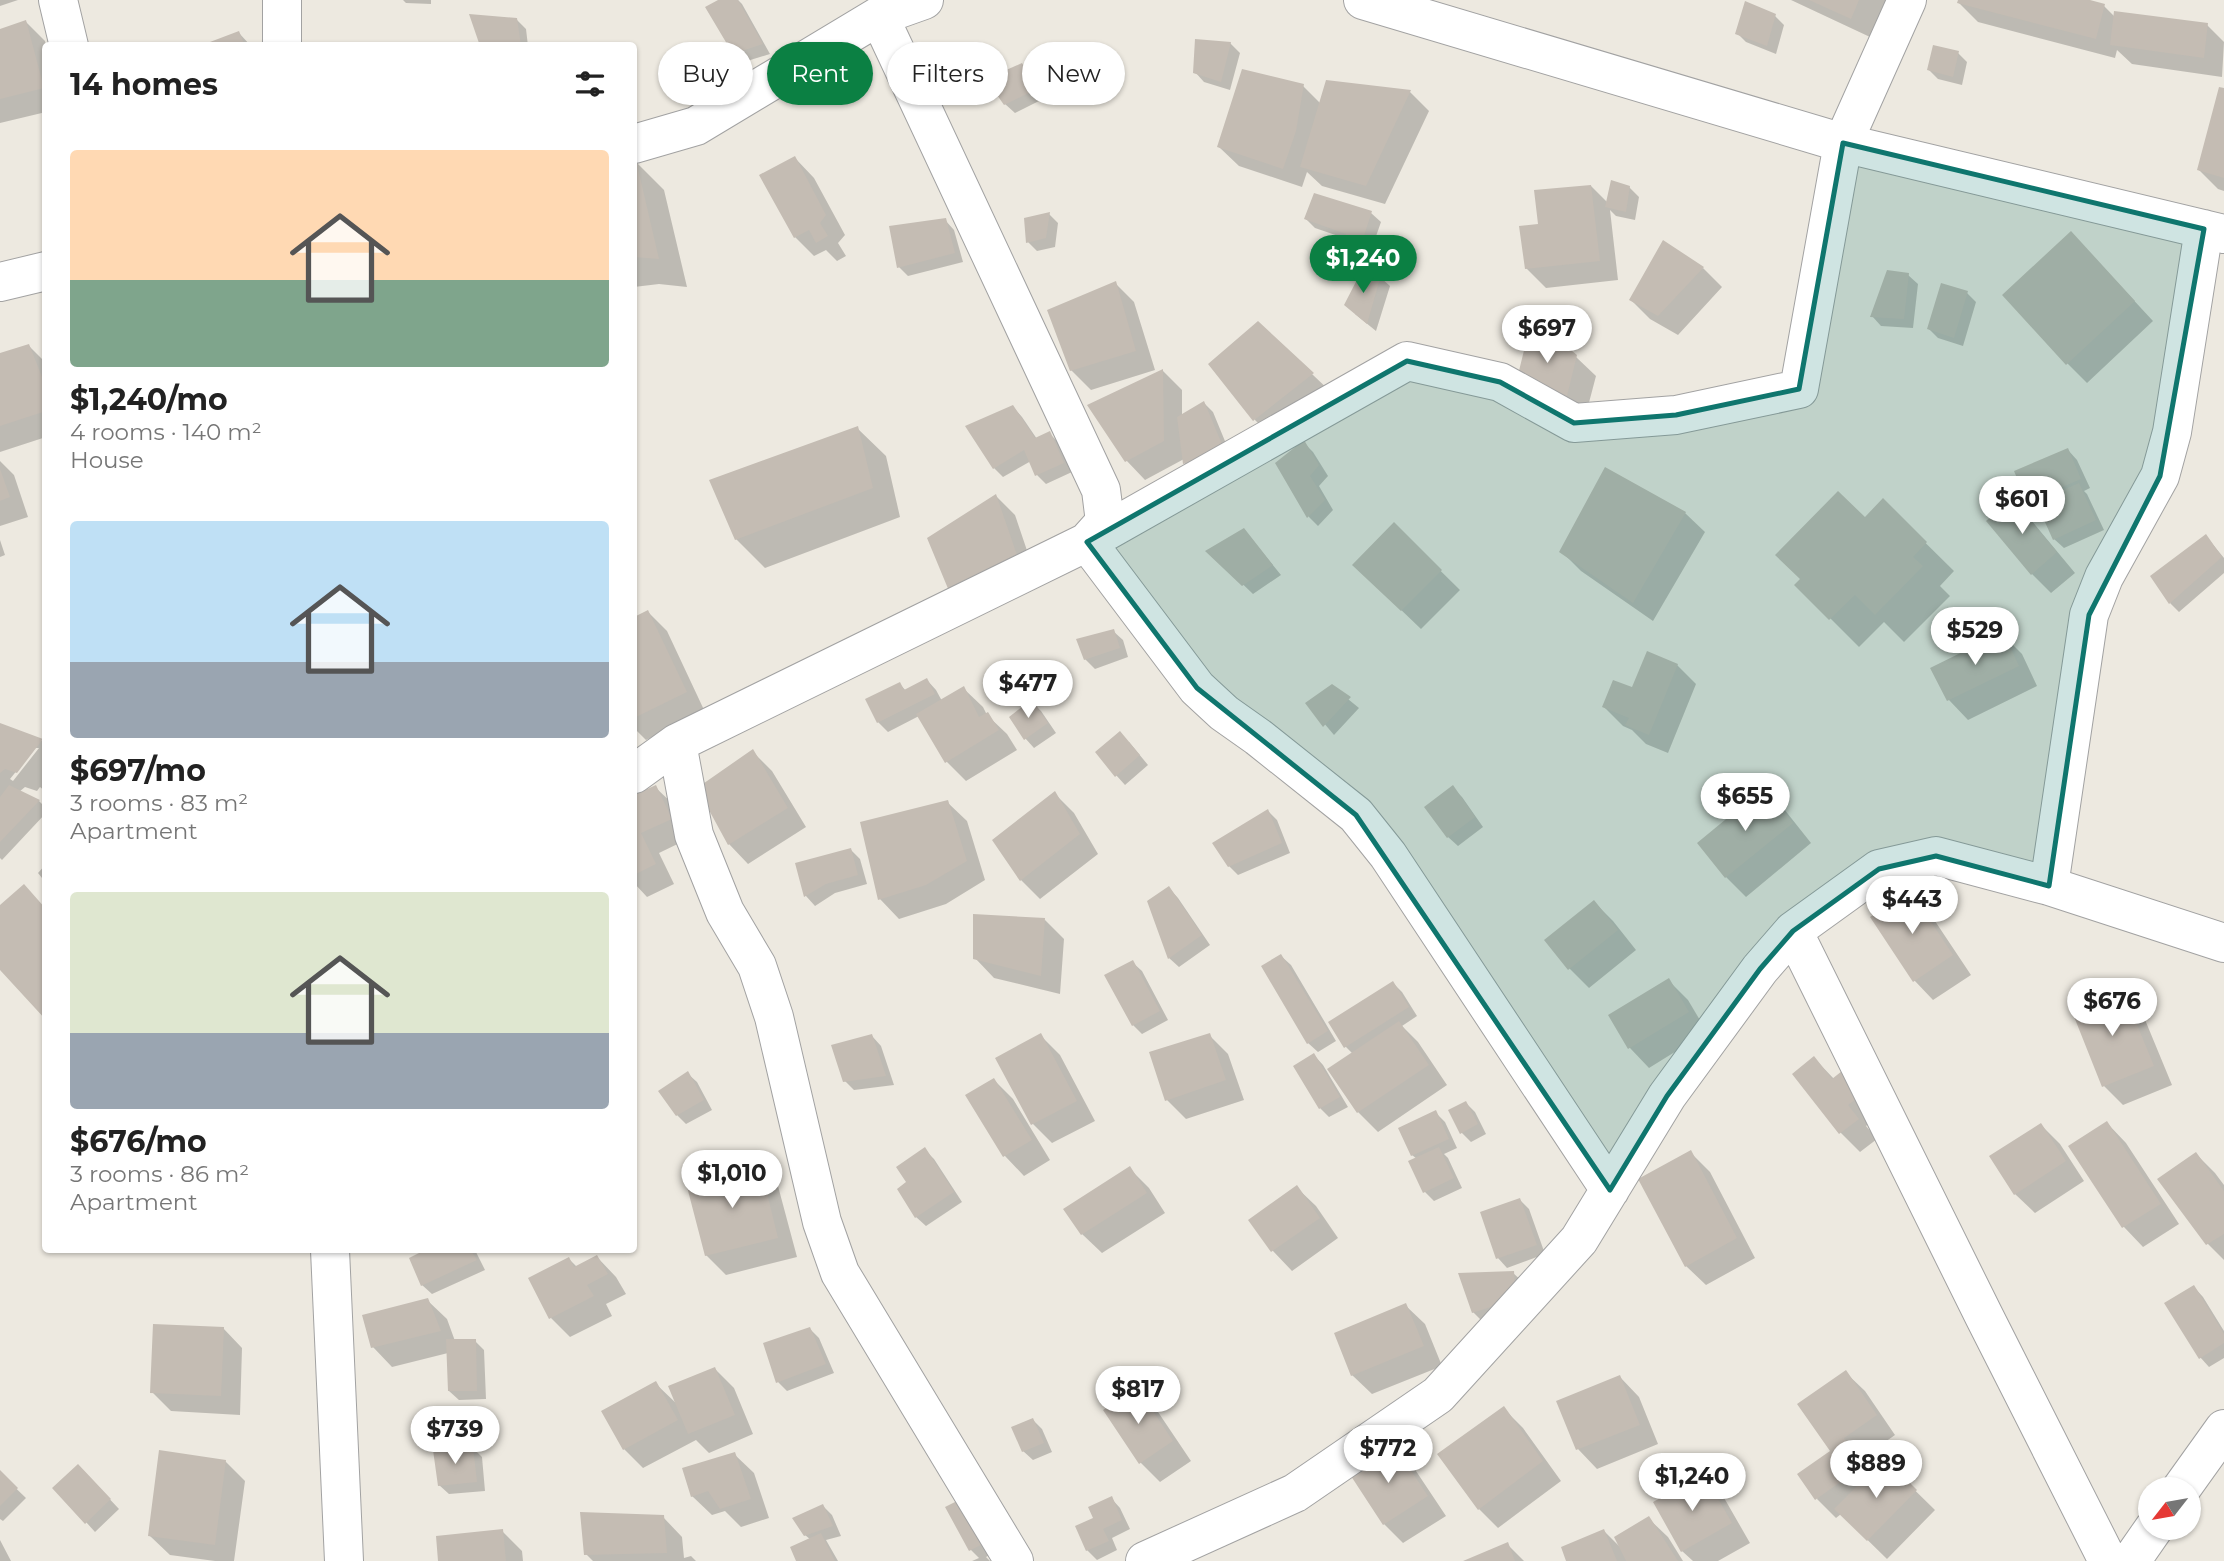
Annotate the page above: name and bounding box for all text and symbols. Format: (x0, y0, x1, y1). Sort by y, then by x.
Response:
chip: Buy (658, 42, 753, 105)
chip: Rent (767, 42, 873, 105)
chip: Filters (887, 42, 1008, 105)
chip: New (1022, 42, 1125, 105)
icon: filters (571, 65, 609, 103)
text: 14 homes (70, 66, 218, 103)
icon: home (277, 195, 403, 321)
pin: $1,240 (1306, 236, 1420, 295)
text: $1,240 (1326, 244, 1400, 272)
pin: $697 (1506, 306, 1588, 365)
text: $697 (1518, 314, 1576, 342)
text: $1,240/mo (70, 381, 228, 418)
text: 4 rooms · 140 m² (70, 418, 262, 446)
text: House (70, 446, 144, 474)
pin: $601 (1981, 476, 2063, 536)
text: $601 (1995, 485, 2049, 513)
icon: home (277, 566, 403, 692)
pin: $529 (1934, 608, 2016, 667)
text: $529 (1947, 616, 2003, 644)
pin: $477 (987, 660, 1069, 720)
text: $477 (999, 669, 1057, 697)
text: $697/mo (70, 752, 206, 789)
pin: $655 (1704, 774, 1786, 833)
text: $655 (1717, 782, 1773, 810)
text: 3 rooms · 83 m² (70, 789, 248, 817)
text: Apartment (70, 817, 198, 845)
pin: $443 (1871, 876, 1953, 936)
text: $443 (1882, 885, 1942, 913)
icon: home (277, 937, 403, 1063)
pin: $676 (2071, 978, 2153, 1038)
text: $676 (2083, 987, 2141, 1015)
text: $676/mo (70, 1123, 207, 1160)
pin: $1,010 (675, 1150, 789, 1210)
text: $1,010 (697, 1159, 767, 1187)
text: 3 rooms · 86 m² (70, 1160, 249, 1188)
text: Apartment (70, 1188, 198, 1216)
pin: $817 (1097, 1366, 1179, 1426)
text: $817 (1111, 1375, 1165, 1403)
pin: $739 (414, 1406, 496, 1466)
text: $739 (427, 1415, 483, 1443)
pin: $772 (1347, 1426, 1429, 1485)
text: $772 (1360, 1434, 1416, 1462)
pin: $889 (1835, 1440, 1917, 1500)
text: $889 (1846, 1449, 1906, 1477)
pin: $1,240 (1635, 1454, 1749, 1513)
text: $1,240 (1655, 1462, 1729, 1490)
north arrow (2138, 1477, 2202, 1540)
map controls (2138, 1477, 2201, 1540)

